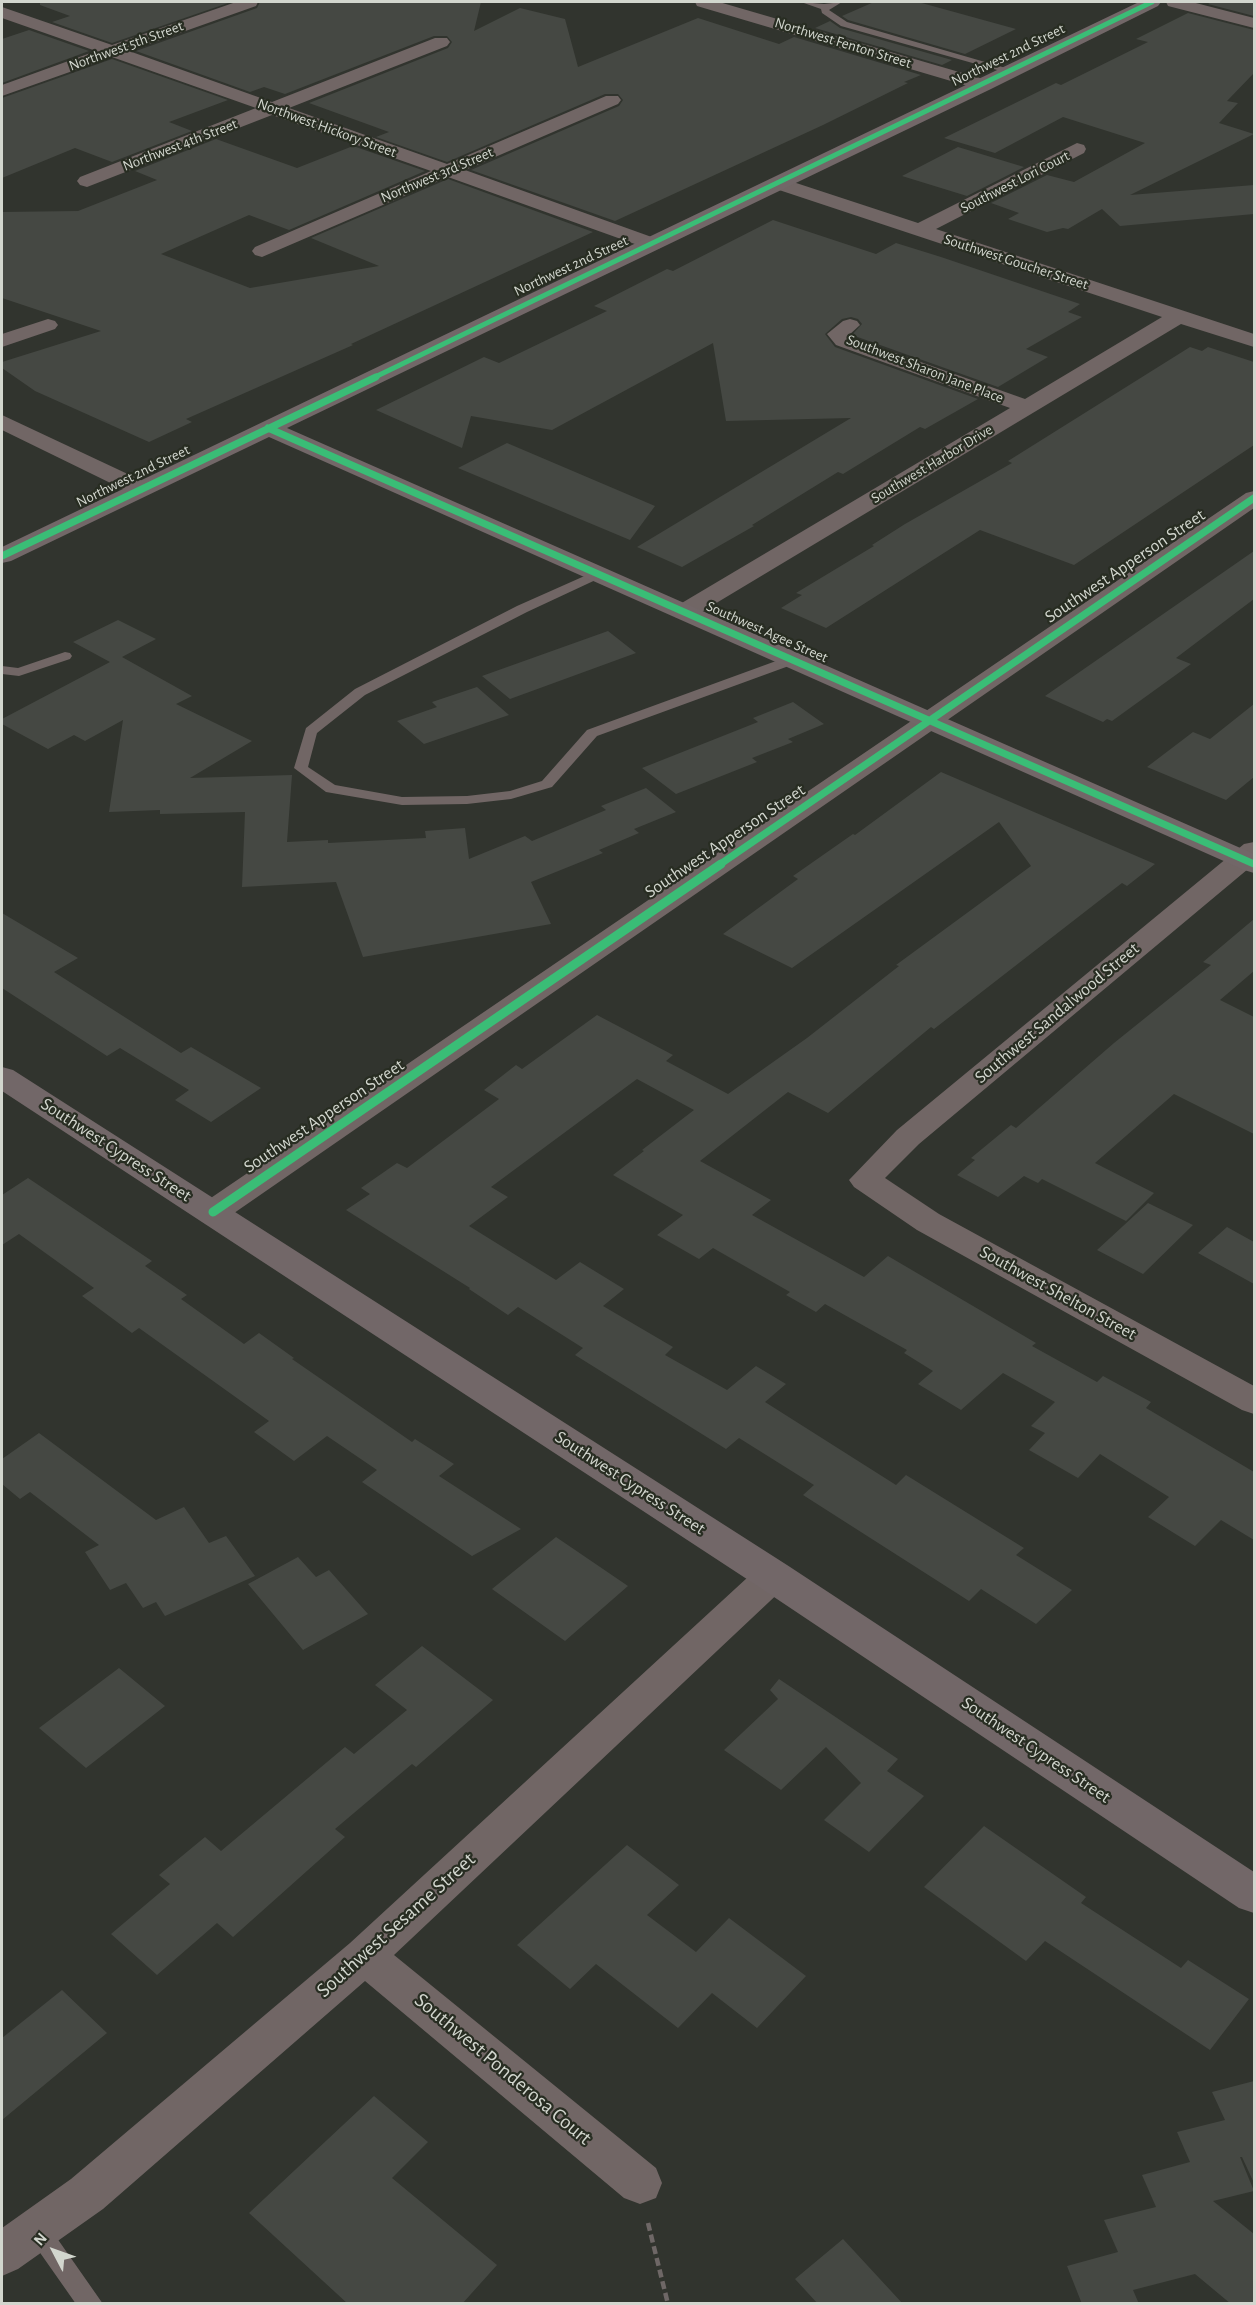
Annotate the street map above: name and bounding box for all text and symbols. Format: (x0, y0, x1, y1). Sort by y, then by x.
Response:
street label: Northwest Fenton Street (773, 14, 913, 72)
street label: Northwest 5th Street (66, 17, 186, 75)
street label: Northwest 2nd Street (948, 20, 1068, 90)
street label: Northwest Hickory Street (255, 94, 399, 162)
street label: Northwest 4th Street (120, 115, 240, 175)
street label: Northwest 3rd Street (378, 143, 496, 207)
street label: Southwest Lori Court (957, 147, 1073, 217)
street label: Southwest Goucher Street (942, 230, 1090, 294)
street label: Northwest 2nd Street (511, 232, 631, 300)
street label: Southwest Sharon Jane Place (844, 331, 1006, 407)
street label: Southwest Harbor Drive (868, 421, 996, 507)
street label: Northwest 2nd Street (73, 441, 193, 511)
street label: Southwest Apperson Street (1041, 504, 1209, 628)
street label: Southwest Agee Street (703, 597, 831, 667)
street label: Southwest Apperson Street (641, 779, 809, 903)
street label: Southwest Sandalwood Street (970, 938, 1144, 1088)
street label: Southwest Apperson Street (240, 1054, 408, 1178)
street label: Southwest Cypress Street (37, 1093, 195, 1207)
street label: Southwest Shelton Street (976, 1241, 1140, 1345)
street label: Southwest Cypress Street (551, 1426, 709, 1540)
street label: Southwest Cypress Street (957, 1692, 1115, 1808)
street label: Southwest Sesame Street (311, 1847, 481, 2003)
street label: Southwest Ponderosa Court (409, 1988, 597, 2150)
north arrow (24, 2221, 84, 2281)
text: N (31, 2230, 50, 2249)

